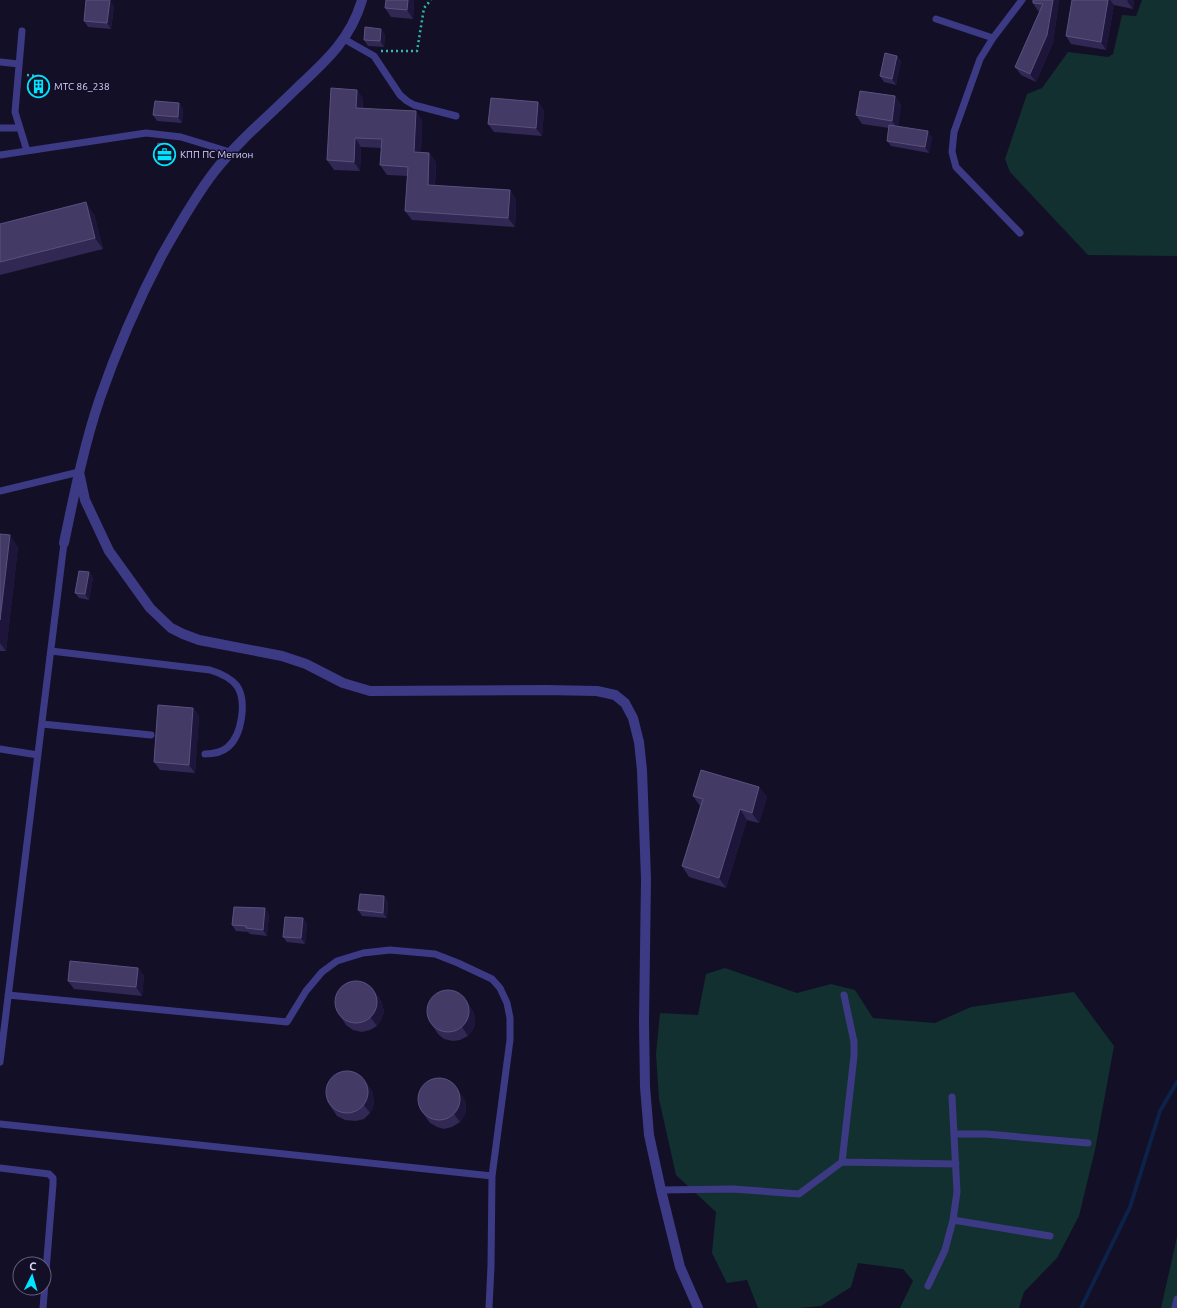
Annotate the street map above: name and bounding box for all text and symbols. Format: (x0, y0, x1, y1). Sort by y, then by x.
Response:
building icon: МТС 86_238 (25, 73, 51, 99)
place label: МТС 86_238 (54, 81, 110, 92)
office icon: КПП ПС Мегион (151, 141, 177, 167)
place label: КПП ПС Мегион (180, 149, 253, 160)
north arrow (12, 1256, 52, 1296)
text: С (29, 1260, 37, 1272)

